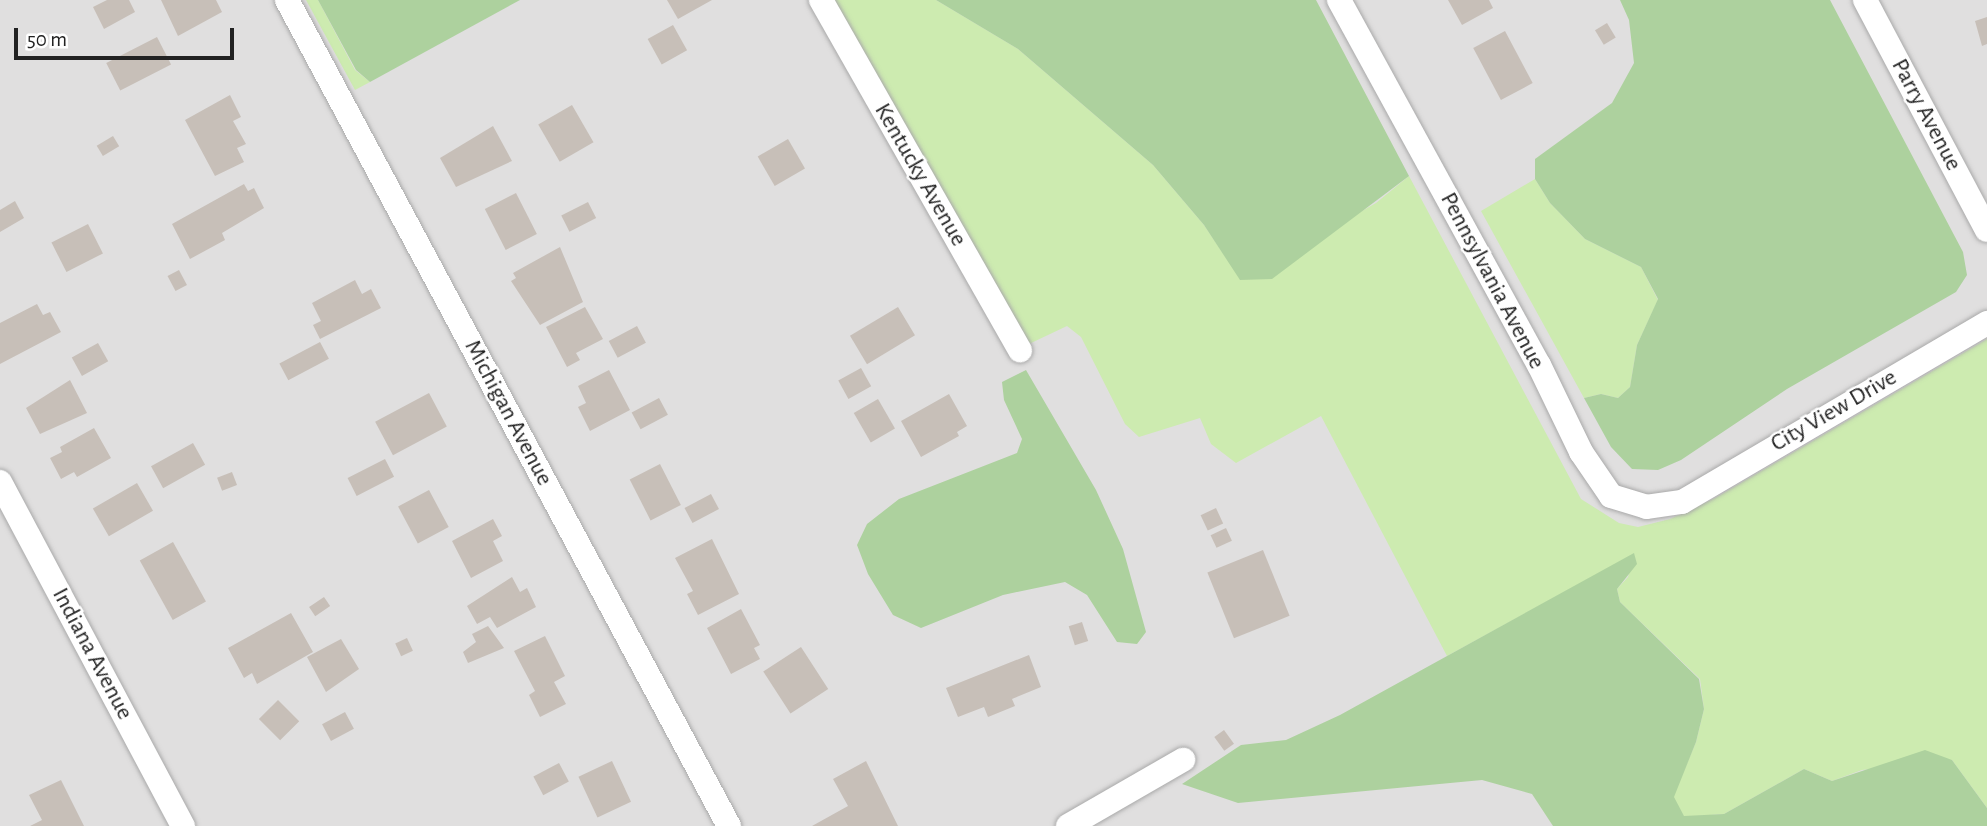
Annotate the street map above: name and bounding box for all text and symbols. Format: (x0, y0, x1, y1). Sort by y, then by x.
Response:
scale bar (18, 14, 238, 58)
text: 50 m (27, 29, 67, 50)
street label: Parry Avenue (1884, 54, 1968, 176)
street label: Kentucky Avenue (867, 98, 973, 252)
street label: Pennsylvania Avenue (1433, 188, 1551, 374)
street label: Michigan Avenue (458, 335, 558, 491)
street label: City View Drive (1766, 363, 1902, 459)
street label: Indiana Avenue (45, 583, 139, 725)

